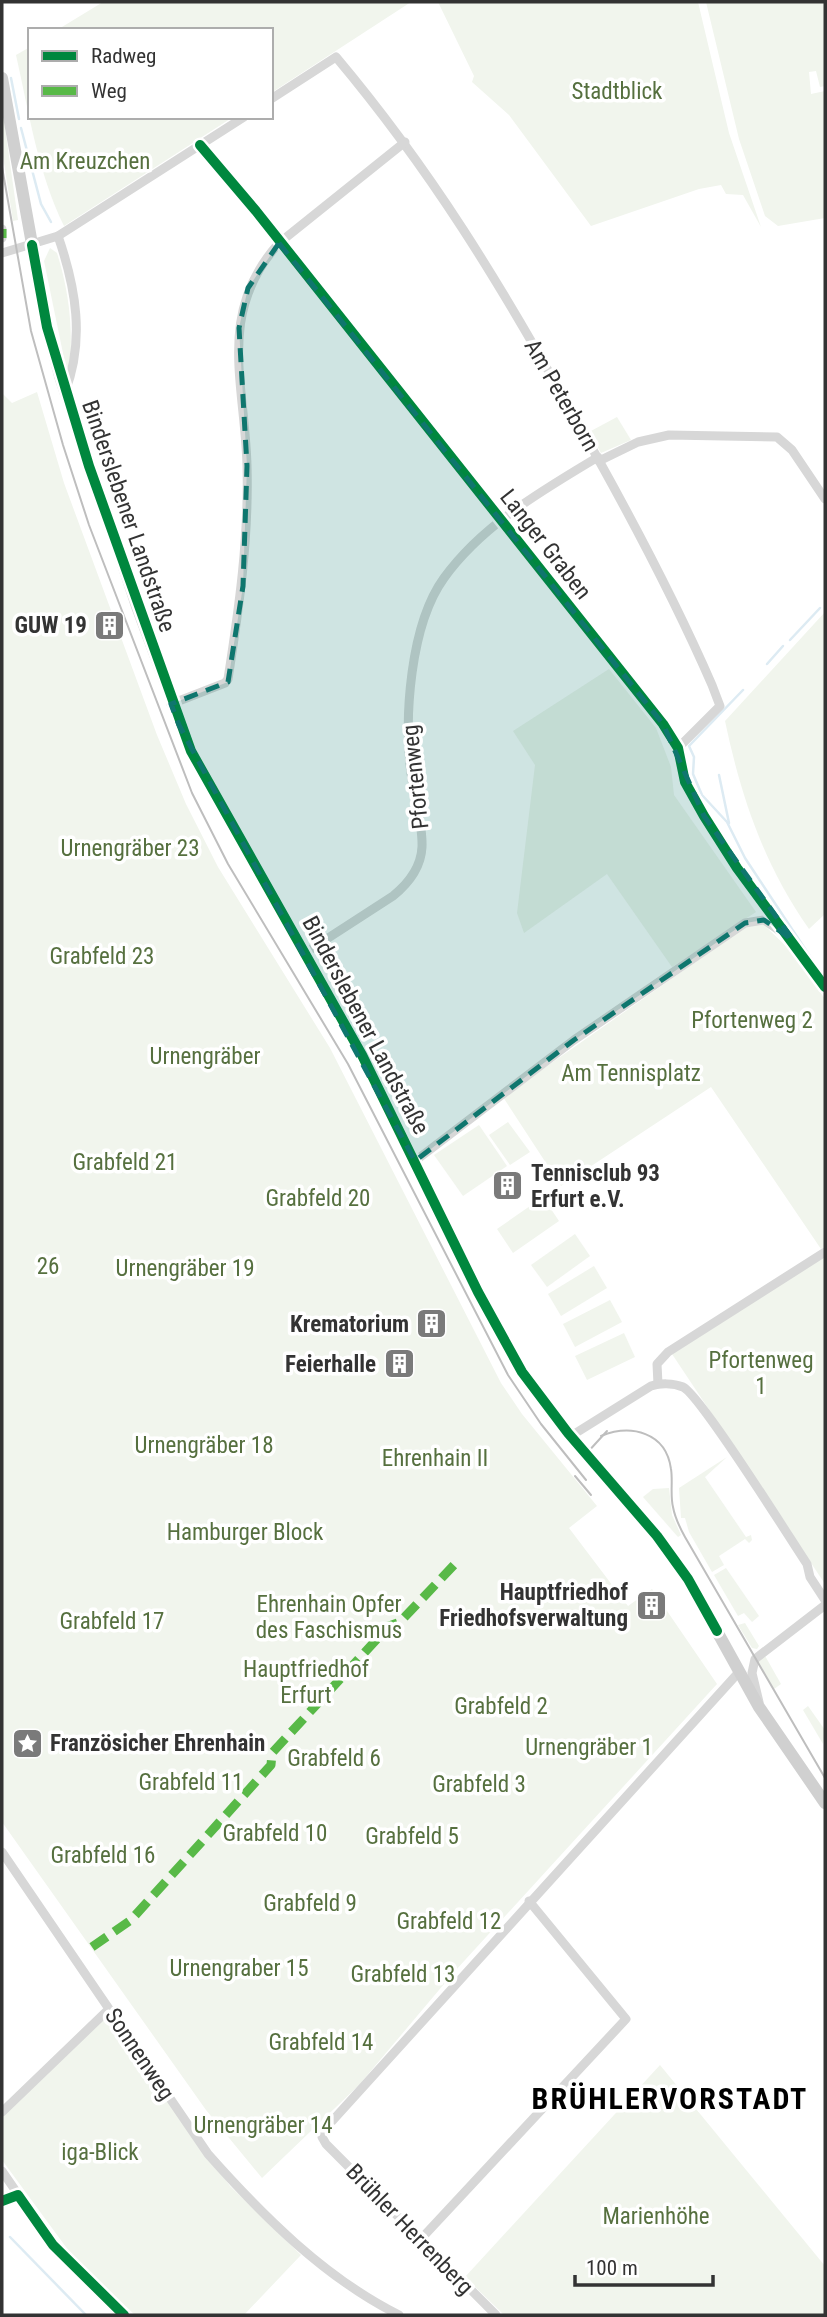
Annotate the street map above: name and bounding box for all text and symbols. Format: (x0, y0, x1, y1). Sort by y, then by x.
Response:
legend (28, 28, 273, 119)
text: Radweg (91, 44, 156, 68)
park label: Stadtblick (572, 78, 663, 105)
text: Weg (91, 79, 127, 103)
park label: Am Kreuzchen (20, 148, 150, 175)
street label: Am Peterborn (519, 334, 604, 456)
street label: Binderslebener Landstraße (76, 397, 181, 636)
street label: Langer Graben (494, 484, 597, 605)
building icon: GUW 19 (93, 608, 127, 642)
place label: GUW 19 (15, 612, 87, 639)
street label: Pfortenweg (397, 723, 434, 831)
park label: Urnengräber 23 (60, 835, 200, 862)
street label: Binderslebener Landstraße (297, 912, 435, 1139)
park label: Grabfeld 23 (50, 943, 154, 970)
park label: Pfortenweg 2 (691, 1007, 813, 1034)
park label: Urnengräber (149, 1043, 261, 1070)
park label: Am Tennisplatz (561, 1060, 701, 1087)
park label: Grabfeld 21 (73, 1149, 177, 1176)
place label: Tennisclub 93 Erfurt e.V. (531, 1160, 660, 1213)
building icon: Tennisclub 93 Erfurt e.V. (491, 1169, 525, 1203)
park label: Grabfeld 20 (266, 1185, 370, 1212)
park label: 26 (37, 1253, 59, 1280)
park label: Urnengräber 19 (115, 1255, 255, 1282)
building icon: Krematorium (415, 1307, 449, 1341)
place label: Krematorium (290, 1311, 409, 1338)
building icon: Feierhalle (382, 1347, 416, 1381)
park label: Pfortenweg 1 (709, 1347, 813, 1400)
place label: Feierhalle (285, 1351, 376, 1378)
park label: Urnengräber 18 (134, 1432, 274, 1459)
park label: Ehrenhain II (382, 1445, 488, 1472)
park label: Hamburger Block (167, 1519, 324, 1546)
place label: Hauptfriedhof Friedhofsverwaltung (439, 1579, 628, 1632)
building icon: Hauptfriedhof Friedhofsverwaltung (634, 1588, 668, 1622)
park label: Ehrenhain Opfer des Faschismus (256, 1591, 402, 1644)
park label: Grabfeld 17 (60, 1608, 164, 1635)
park label: Hauptfriedhof Erfurt (243, 1656, 370, 1709)
park label: Grabfeld 2 (454, 1693, 548, 1720)
place icon: Französicher Ehrenhain (10, 1726, 44, 1760)
place label: Französicher Ehrenhain (50, 1730, 265, 1757)
park label: Urnengräber 1 (525, 1734, 653, 1761)
park label: Grabfeld 6 (287, 1745, 381, 1772)
park label: Grabfeld 11 (139, 1769, 243, 1796)
park label: Grabfeld 3 (432, 1771, 526, 1798)
park label: Grabfeld 10 (223, 1820, 327, 1847)
park label: Grabfeld 5 (365, 1823, 459, 1850)
park label: Grabfeld 16 (51, 1842, 155, 1869)
park label: Grabfeld 9 (263, 1890, 357, 1917)
park label: Grabfeld 12 (397, 1908, 501, 1935)
park label: Urnengraber 15 (169, 1955, 309, 1982)
park label: Grabfeld 13 (351, 1961, 455, 1988)
street label: Sonnenweg (99, 2003, 180, 2105)
park label: Grabfeld 14 (269, 2029, 373, 2056)
district label: BRÜHLERVORSTADT (532, 2081, 808, 2116)
park label: Urnengräber 14 (193, 2112, 333, 2139)
park label: iga-Blick (61, 2139, 139, 2166)
street label: Brühler Herrenberg (340, 2158, 479, 2300)
park label: Marienhöhe (602, 2203, 710, 2230)
scale bar (575, 2244, 713, 2288)
text: 100 m (586, 2256, 638, 2280)

